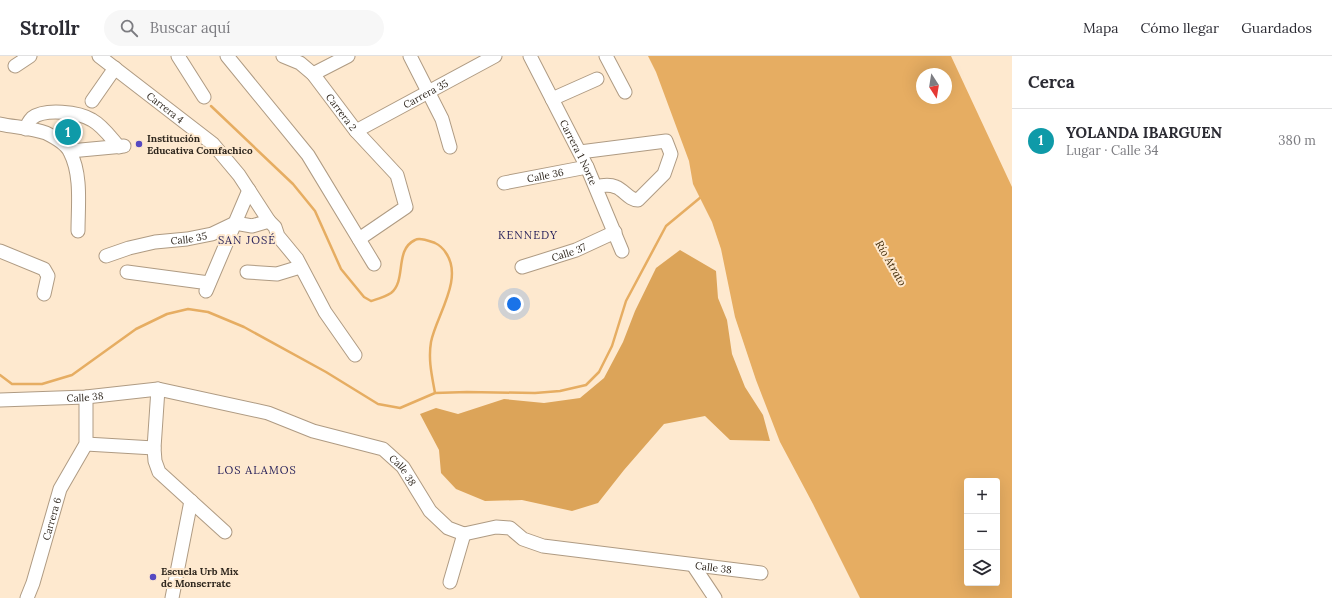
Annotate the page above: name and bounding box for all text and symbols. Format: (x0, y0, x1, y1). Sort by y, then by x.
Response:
search box (104, 10, 384, 46)
text: Strollr (20, 16, 80, 40)
icon: search (118, 17, 140, 39)
text: Buscar aquí (150, 18, 230, 37)
text: Mapa (1083, 19, 1119, 37)
text: Cómo llegar (1141, 19, 1219, 37)
text: Guardados (1241, 19, 1312, 37)
north arrow (916, 68, 952, 104)
text: Cerca (1028, 71, 1075, 93)
street label: Carrera 35 (401, 76, 451, 111)
street label: Carrera 4 (144, 89, 187, 127)
street label: Carrera 2 (323, 91, 360, 134)
pin: 1 (55, 117, 81, 147)
street label: Carrera 1 Norte (557, 117, 600, 188)
text: YOLANDA IBARGUEN (1066, 123, 1222, 142)
place label: Institución Educativa Comfachico (147, 132, 253, 157)
text: 1 (1038, 132, 1044, 149)
text: 380 m (1278, 132, 1316, 149)
marker: Institución Educativa Comfachico (134, 139, 144, 149)
text: Lugar · Calle 34 (1066, 142, 1159, 159)
street label: Calle 36 (526, 166, 565, 185)
district label: KENNEDY (498, 228, 558, 242)
street label: Calle 35 (170, 229, 208, 248)
district label: SAN JOSÉ (218, 233, 276, 247)
water label: Río Atrato (872, 238, 910, 289)
street label: Calle 37 (550, 240, 589, 264)
your location (504, 294, 524, 314)
street label: Calle 38 (66, 389, 104, 405)
street label: Calle 38 (386, 452, 419, 489)
district label: LOS ALAMOS (217, 463, 297, 477)
map controls (964, 478, 1000, 586)
button: + (964, 478, 1000, 514)
street label: Carrera 6 (40, 496, 64, 542)
button: − (964, 514, 1000, 550)
button: layers (964, 550, 1000, 586)
street label: Calle 38 (694, 559, 733, 576)
place label: Escuela Urb Mix de Monserrate (161, 565, 239, 590)
marker: Escuela Urb Mix de Monserrate (148, 572, 158, 582)

